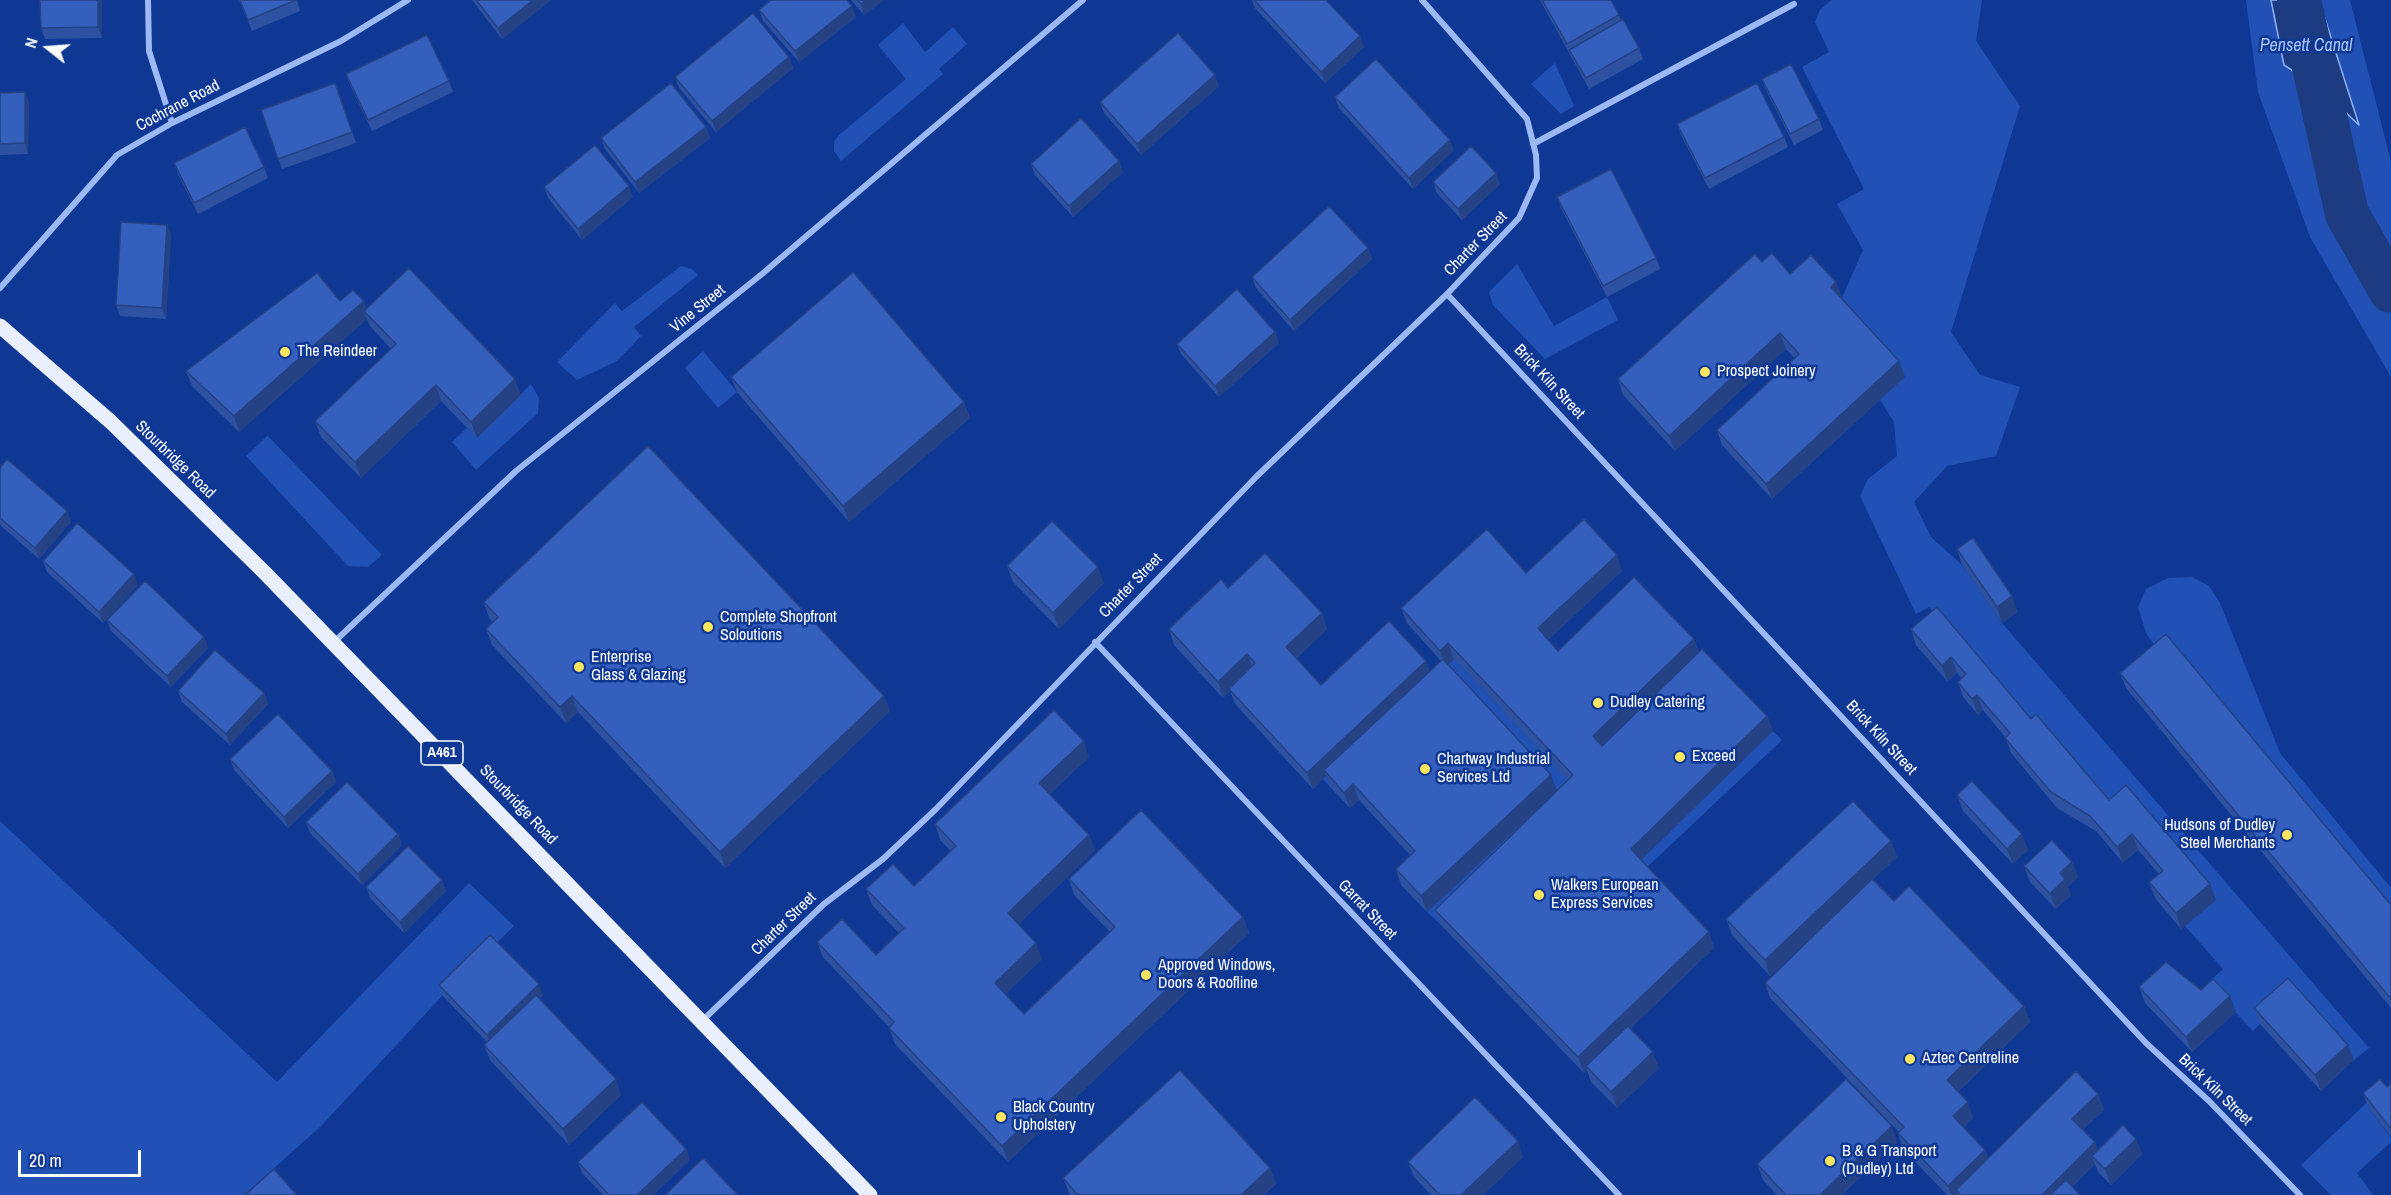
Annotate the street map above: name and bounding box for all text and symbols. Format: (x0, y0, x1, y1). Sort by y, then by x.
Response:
north arrow (18, 18, 78, 78)
text: N (19, 35, 43, 50)
water label: Pensett Canal (2260, 35, 2352, 57)
street label: Cochrane Road (133, 76, 223, 136)
street label: Charter Street (1440, 208, 1512, 280)
street label: Vine Street (667, 281, 729, 337)
street label: Brick Kiln Street (1510, 341, 1588, 423)
place label: The Reindeer (297, 342, 377, 362)
marker: The Reindeer (278, 345, 292, 359)
place label: Prospect Joinery (1717, 362, 1815, 382)
marker: Prospect Joinery (1698, 365, 1712, 379)
street label: Stourbridge Road (131, 417, 219, 503)
street label: Charter Street (1095, 550, 1167, 622)
place label: Complete Shopfront Soloutions (720, 608, 837, 646)
marker: Complete Shopfront Soloutions (701, 620, 715, 634)
place label: Enterprise Glass & Glazing (591, 648, 686, 686)
marker: Enterprise Glass & Glazing (572, 660, 586, 674)
place label: Dudley Catering (1610, 693, 1705, 713)
marker: Dudley Catering (1591, 696, 1605, 710)
street label: Brick Kiln Street (1842, 697, 1920, 779)
road number: A461 (421, 741, 463, 765)
place label: Exceed (1692, 747, 1736, 767)
place label: Chartway Industrial Services Ltd (1437, 750, 1550, 788)
marker: Exceed (1673, 750, 1687, 764)
street label: Stourbridge Road (475, 761, 561, 849)
marker: Chartway Industrial Services Ltd (1418, 762, 1432, 776)
place label: Hudsons of Dudley Steel Merchants (2164, 816, 2275, 854)
marker: Hudsons of Dudley Steel Merchants (2280, 828, 2294, 842)
street label: Garrat Street (1334, 876, 1400, 944)
place label: Walkers European Express Services (1551, 876, 1658, 914)
street label: Charter Street (748, 888, 820, 960)
marker: Walkers European Express Services (1532, 888, 1546, 902)
place label: Approved Windows, Doors & Roofline (1158, 956, 1275, 994)
marker: Approved Windows, Doors & Roofline (1139, 968, 1153, 982)
place label: Aztec Centreline (1922, 1049, 2019, 1069)
street label: Brick Kiln Street (2174, 1050, 2256, 1130)
marker: Aztec Centreline (1903, 1052, 1917, 1066)
place label: Black Country Upholstery (1013, 1098, 1095, 1136)
marker: Black Country Upholstery (994, 1110, 1008, 1124)
scale bar (21, 1138, 144, 1176)
place label: B & G Transport (Dudley) Ltd (1842, 1142, 1936, 1180)
text: 20 m (29, 1148, 62, 1173)
marker: B & G Transport (Dudley) Ltd (1823, 1154, 1837, 1168)

